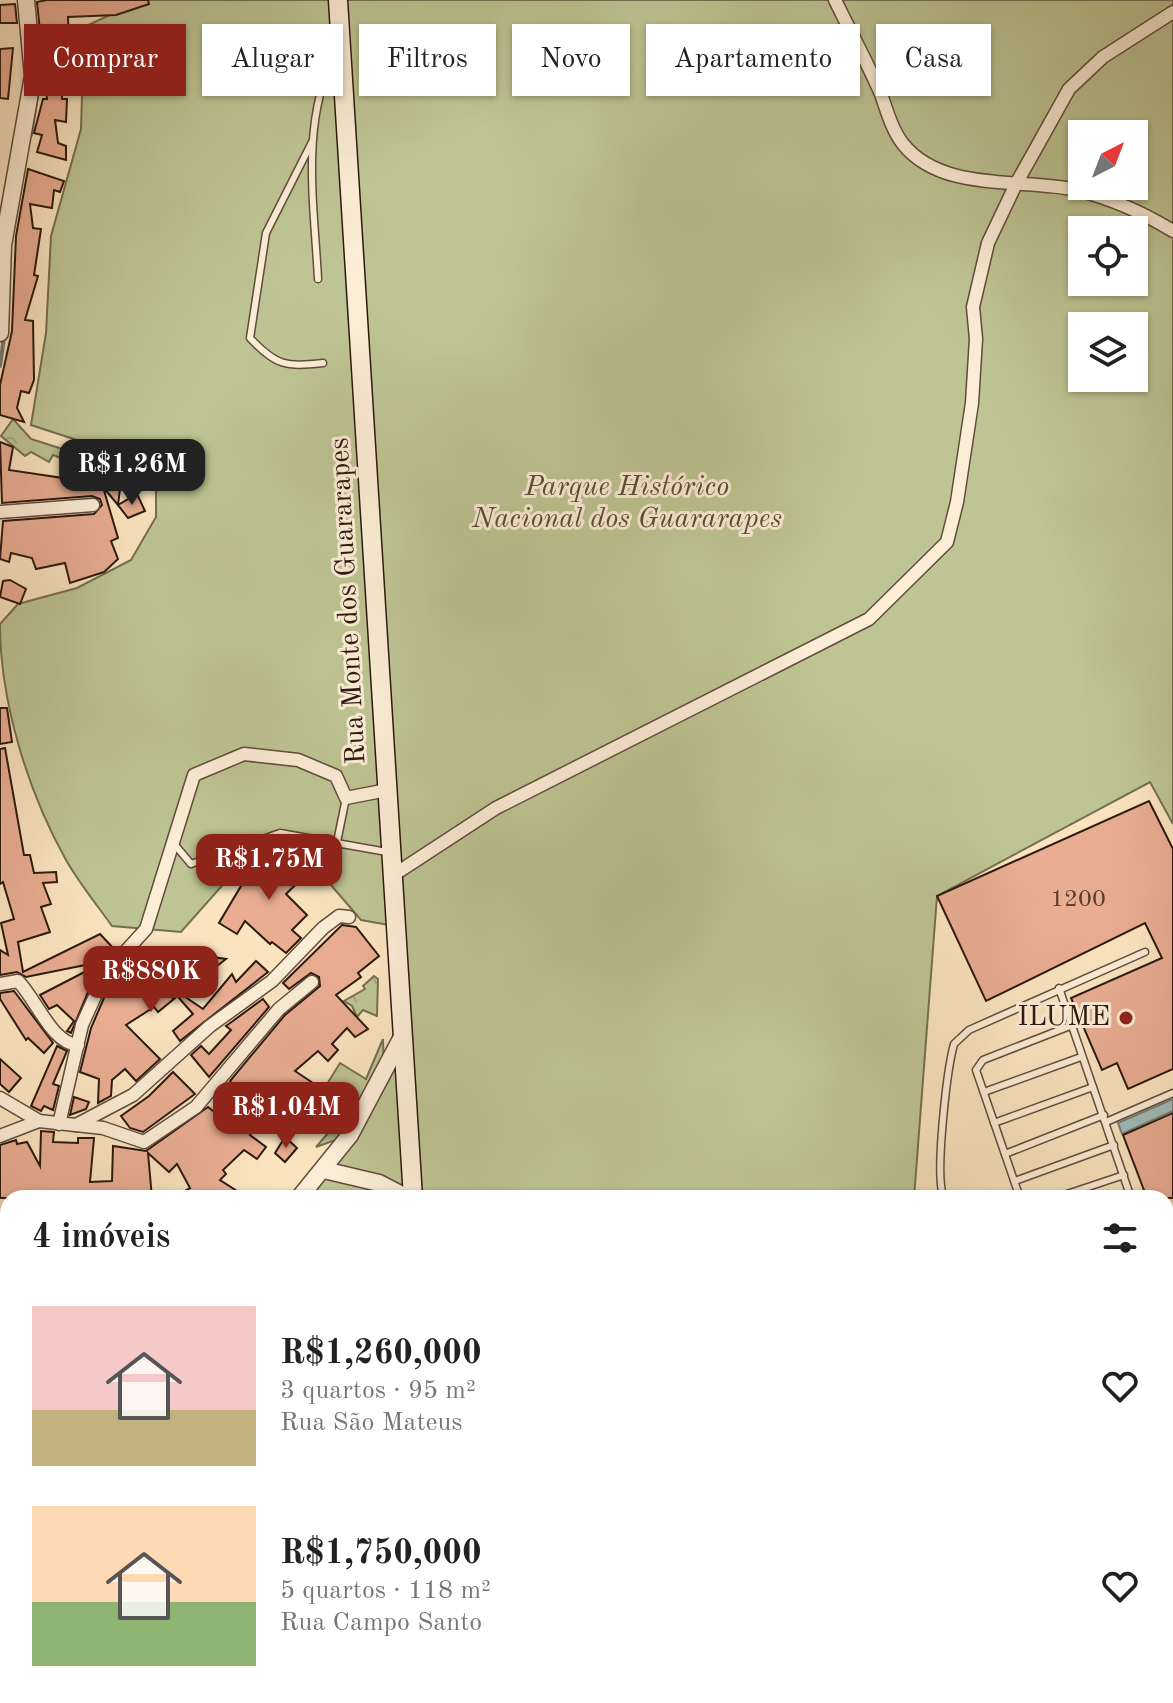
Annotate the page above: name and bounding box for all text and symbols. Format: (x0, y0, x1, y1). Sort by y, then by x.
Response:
chip: Comprar (24, 24, 186, 96)
chip: Alugar (202, 24, 343, 96)
chip: Filtros (359, 24, 496, 96)
chip: Novo (512, 24, 630, 96)
chip: Apartamento (646, 24, 860, 96)
chip: Casa (876, 24, 991, 96)
north arrow (1068, 120, 1148, 200)
map controls (1068, 120, 1148, 392)
button: locate (1068, 216, 1148, 296)
button: layers (1068, 312, 1148, 392)
street label: Rua Monte dos Guararapes (326, 437, 372, 765)
pin: R$1.26M (58, 439, 206, 507)
text: R$1.26M (77, 452, 187, 478)
park label: Parque Histórico Nacional dos Guararapes (471, 474, 782, 534)
pin: R$1.75M (195, 834, 343, 902)
text: R$1.75M (214, 847, 324, 873)
house number: 1200 (1050, 888, 1106, 912)
pin: R$880K (86, 946, 216, 1014)
text: R$880K (101, 959, 201, 985)
place label: ILUME (1017, 1004, 1110, 1032)
marker: ILUME (1117, 1009, 1135, 1027)
pin: R$1.04M (212, 1082, 360, 1150)
text: R$1.04M (231, 1095, 341, 1121)
icon: filters (1098, 1216, 1142, 1260)
text: 4 imóveis (32, 1221, 170, 1255)
text: R$1,260,000 (280, 1337, 482, 1371)
icon: home (96, 1338, 192, 1434)
icon: heart (1098, 1364, 1142, 1408)
text: 3 quartos · 95 m² (280, 1378, 476, 1404)
text: Rua São Mateus (280, 1410, 463, 1436)
text: R$1,750,000 (280, 1537, 482, 1571)
icon: home (96, 1538, 192, 1634)
icon: heart (1098, 1564, 1142, 1608)
text: 5 quartos · 118 m² (280, 1578, 491, 1604)
text: Rua Campo Santo (280, 1610, 482, 1636)

